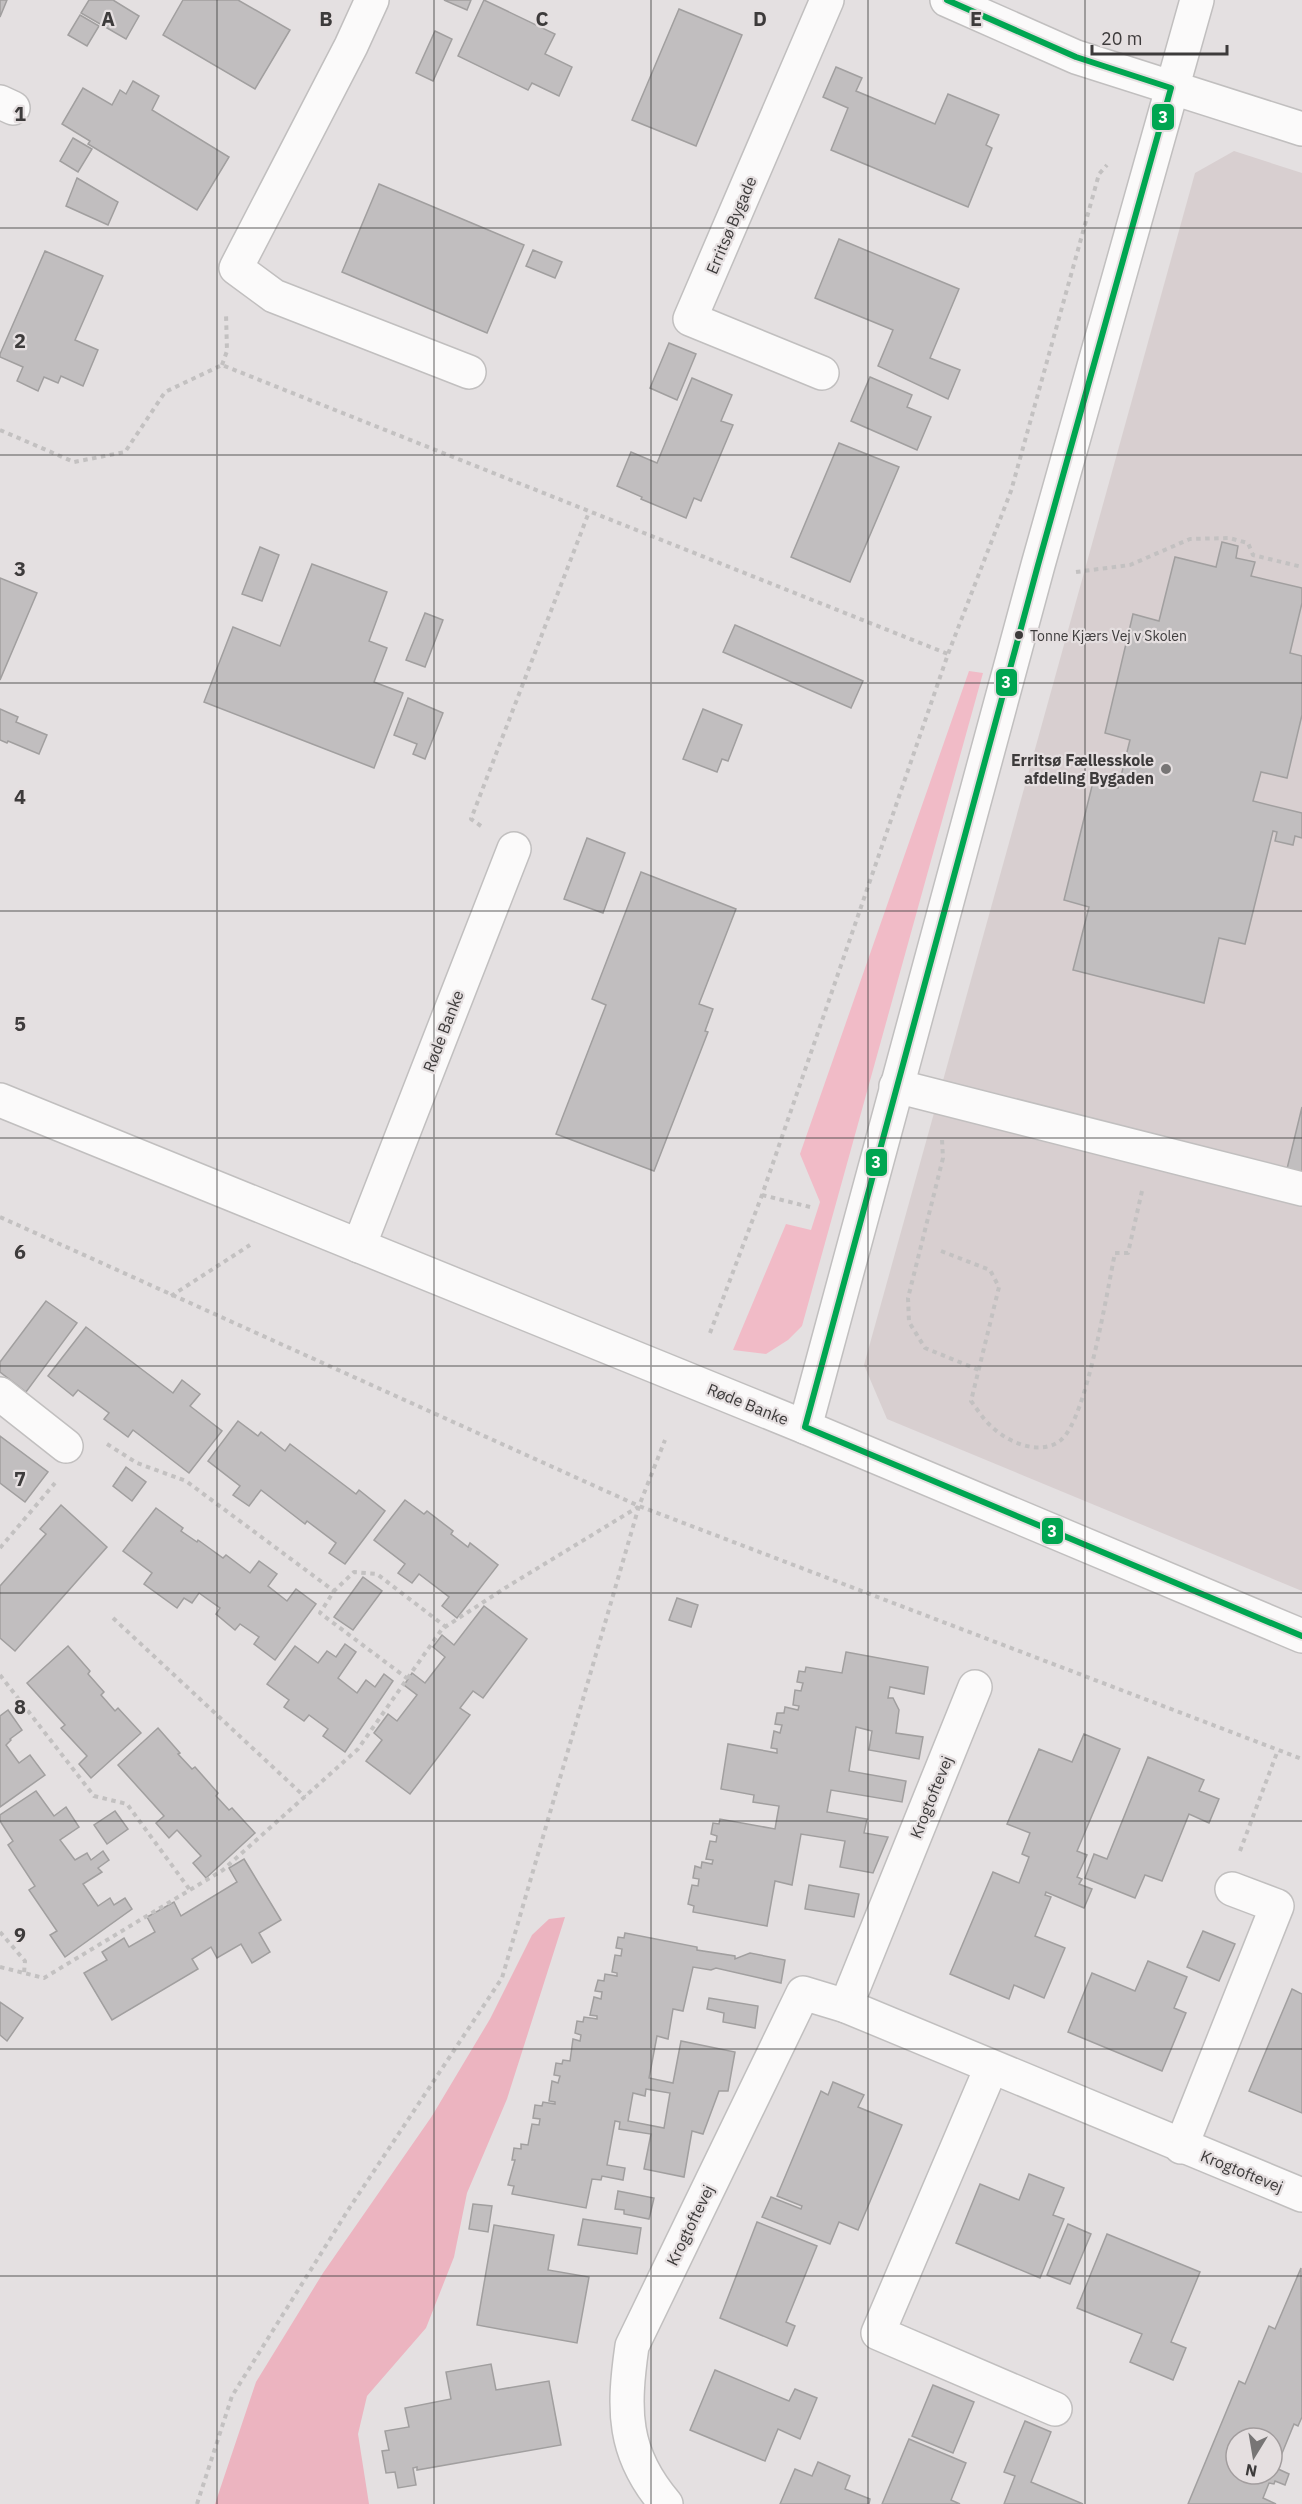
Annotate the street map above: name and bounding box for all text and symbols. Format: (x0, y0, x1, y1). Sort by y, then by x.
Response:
text: A (101, 5, 115, 32)
text: B (319, 5, 333, 32)
text: C (535, 5, 549, 32)
text: D (753, 5, 767, 32)
text: E (970, 5, 982, 32)
scale bar (1092, 18, 1227, 56)
text: 20 m (1101, 27, 1143, 50)
text: 1 (14, 100, 26, 127)
line badge: 3 (1151, 103, 1175, 131)
text: 3 (1158, 107, 1168, 127)
street label: Erritsø Bygade (701, 173, 761, 277)
text: 2 (14, 327, 26, 354)
text: 3 (14, 555, 26, 582)
place label: Tonne Kjærs Vej v Skolen (1030, 627, 1187, 645)
marker: Tonne Kjærs Vej v Skolen (1013, 629, 1025, 641)
line badge: 3 (995, 668, 1018, 697)
text: 3 (1001, 672, 1011, 692)
place label: Erritsø Fællesskole afdeling Bygaden (1011, 750, 1154, 788)
marker: Erritsø Fællesskole afdeling Bygaden (1159, 762, 1173, 776)
text: 4 (14, 783, 26, 810)
street label: Røde Banke (418, 987, 468, 1075)
text: 5 (14, 1010, 26, 1037)
line badge: 3 (865, 1148, 888, 1177)
text: 3 (871, 1152, 881, 1172)
text: 6 (14, 1238, 26, 1265)
street label: Røde Banke (704, 1379, 792, 1429)
text: 7 (14, 1465, 26, 1492)
line badge: 3 (1041, 1517, 1064, 1545)
text: 3 (1047, 1521, 1057, 1541)
text: 8 (14, 1693, 26, 1720)
street label: Krogtoftevej (905, 1753, 957, 1841)
text: 9 (14, 1921, 26, 1948)
street label: Krogtoftevej (1198, 2145, 1286, 2197)
street label: Krogtoftevej (662, 2181, 718, 2269)
north arrow (1224, 2426, 1284, 2486)
text: N (1244, 2460, 1259, 2482)

